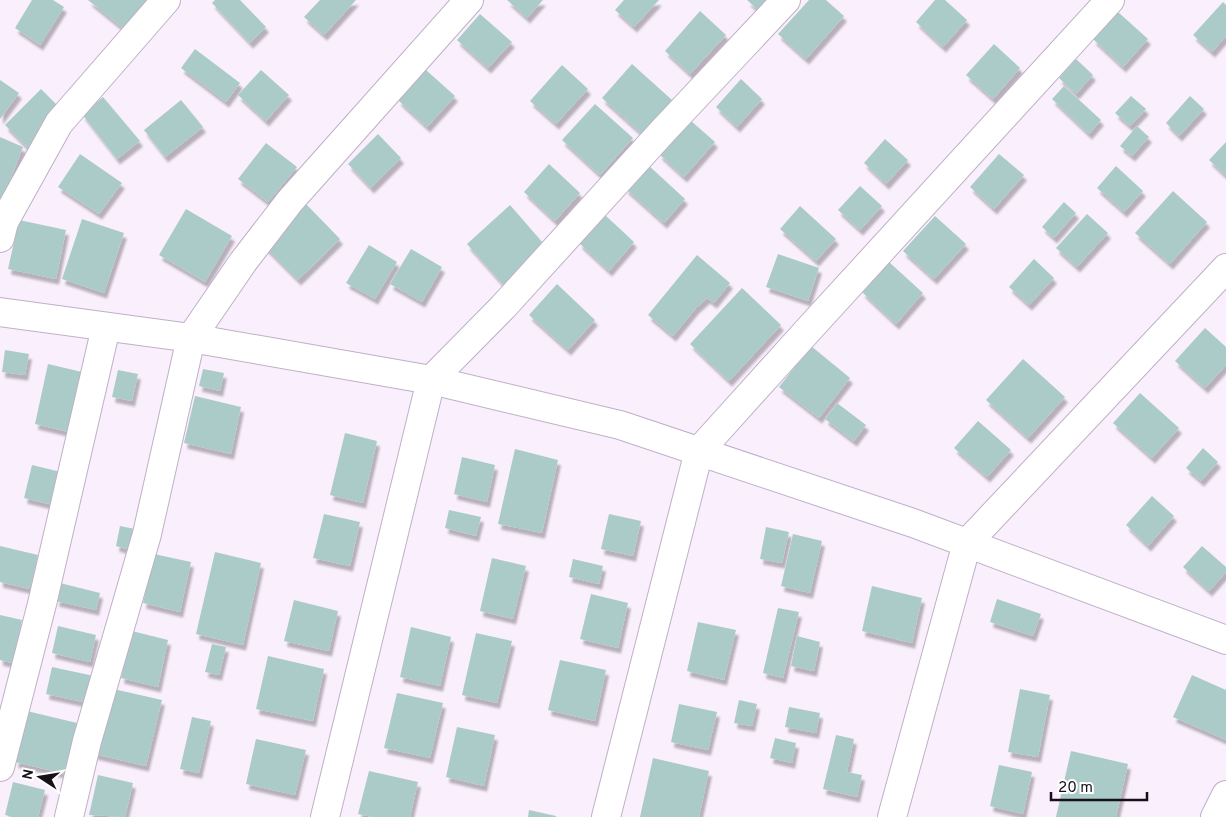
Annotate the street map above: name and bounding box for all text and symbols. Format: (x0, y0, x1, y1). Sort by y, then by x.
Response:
north arrow (15, 752, 65, 802)
text: N (19, 768, 38, 781)
scale bar (1051, 770, 1147, 802)
text: 20 m (1058, 779, 1093, 798)

